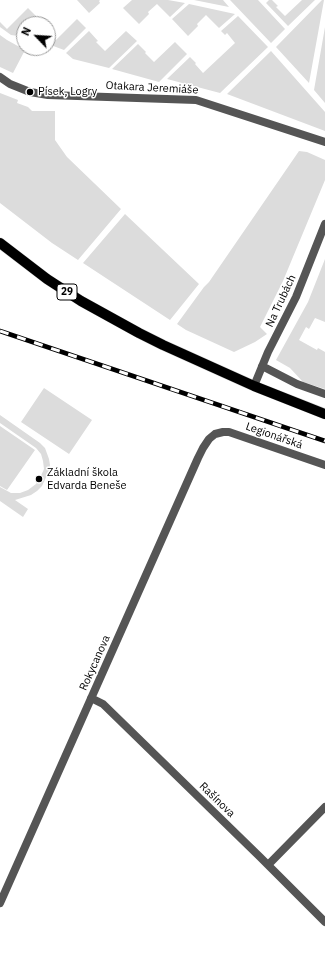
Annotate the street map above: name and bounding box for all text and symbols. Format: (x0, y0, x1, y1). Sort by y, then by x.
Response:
north arrow (16, 16, 56, 56)
text: N (18, 25, 34, 38)
street label: Otakara Jeremiáše (105, 79, 199, 97)
place label: Písek, Logry (38, 85, 97, 99)
marker: Písek, Logry (25, 87, 35, 97)
street label: Na Trubách (263, 273, 299, 329)
road number: 29 (57, 284, 77, 300)
street label: Legionářská (244, 420, 304, 452)
place label: Základní škola Edvarda Beneše (47, 466, 127, 492)
marker: Základní škola Edvarda Beneše (34, 474, 44, 484)
street label: Rokycanova (77, 633, 113, 693)
street label: Rašínova (196, 780, 238, 820)

